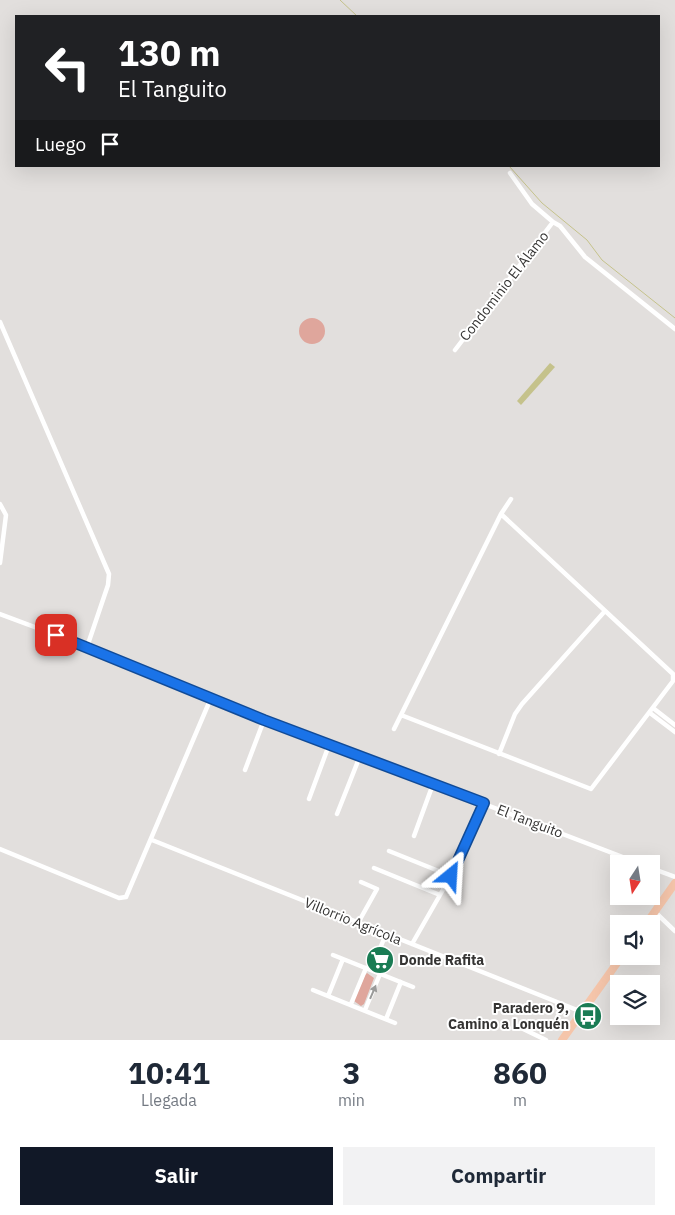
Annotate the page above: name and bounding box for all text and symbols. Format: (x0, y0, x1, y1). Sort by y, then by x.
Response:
text: 130 m (118, 30, 221, 76)
icon: left (35, 35, 100, 100)
text: El Tanguito (118, 74, 227, 103)
icon: arrive (96, 130, 124, 158)
text: Luego (35, 132, 86, 156)
street label: Condominio El Álamo (455, 227, 553, 344)
pin (35, 614, 77, 656)
icon: arrive (42, 621, 70, 649)
street label: El Tanguito (494, 800, 566, 842)
position arrow (424, 849, 476, 901)
north arrow (610, 855, 660, 905)
map controls (610, 855, 660, 1025)
street label: Villorrio Agrícola (302, 893, 405, 949)
button: sound (610, 915, 660, 965)
supermarket icon: Donde Rafita (365, 945, 395, 975)
place label: Donde Rafita (399, 951, 484, 969)
button: layers (610, 975, 660, 1025)
one-way arrow (369, 985, 377, 999)
place label: Paradero 9, Camino a Lonquén (448, 999, 569, 1033)
bus stop icon: Paradero 9, Camino a Lonquén (573, 1001, 603, 1031)
text: 10:41 (128, 1053, 210, 1092)
text: 3 (342, 1053, 360, 1092)
text: 860 (493, 1053, 547, 1092)
text: Llegada (141, 1090, 197, 1110)
text: min (338, 1090, 365, 1110)
text: m (513, 1090, 527, 1110)
button: Salir (20, 1147, 333, 1205)
button: Compartir (343, 1147, 655, 1205)

